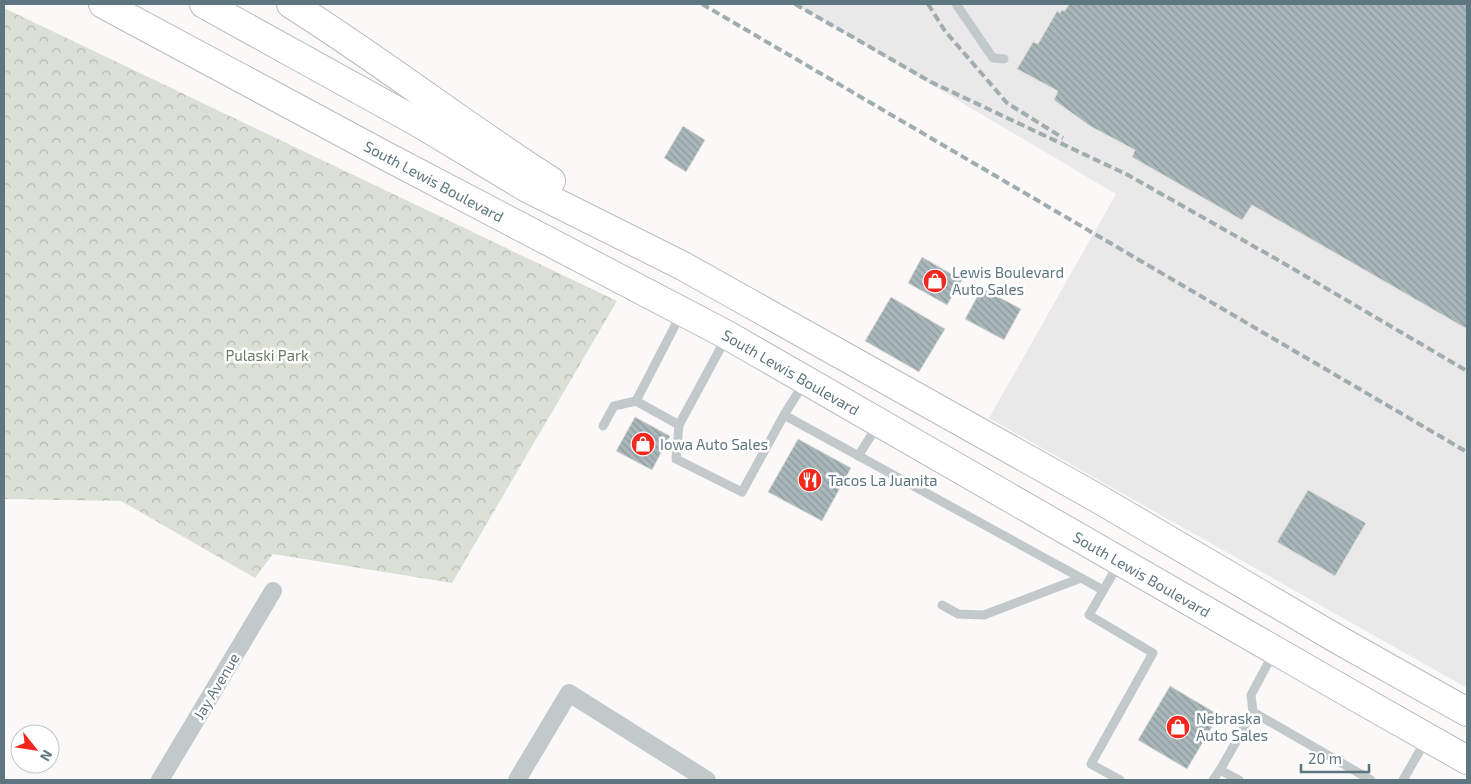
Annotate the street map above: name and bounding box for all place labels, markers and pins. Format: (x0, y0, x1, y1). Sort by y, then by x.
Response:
place label: Lewis Boulevard Auto Sales (952, 263, 1064, 298)
shop icon: Lewis Boulevard Auto Sales (922, 268, 948, 294)
shop icon: Iowa Auto Sales (630, 431, 656, 457)
place label: Iowa Auto Sales (660, 435, 768, 453)
restaurant icon: Tacos La Juanita (797, 467, 823, 493)
place label: Tacos La Juanita (828, 471, 938, 489)
place label: Nebraska Auto Sales (1196, 709, 1268, 744)
shop icon: Nebraska Auto Sales (1165, 714, 1191, 740)

